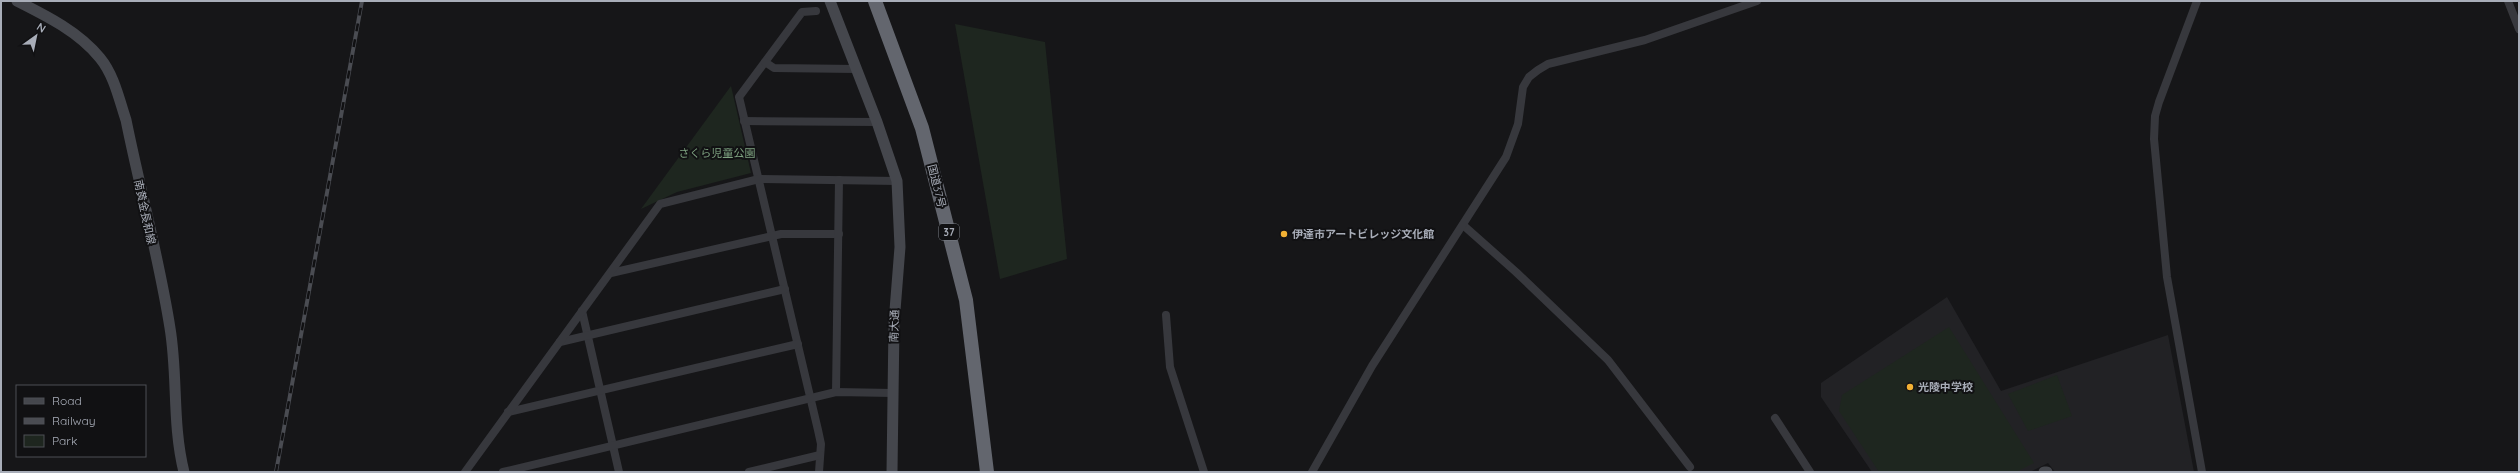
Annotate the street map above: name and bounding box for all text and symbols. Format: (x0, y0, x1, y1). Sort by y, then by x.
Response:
north arrow (16, 16, 56, 56)
text: N (34, 20, 49, 36)
park label: さくら児童公園 (679, 146, 756, 160)
street label: 国道37号 (925, 163, 949, 209)
street label: 南黄金長和線 (131, 178, 159, 246)
road number: 37 (939, 224, 959, 240)
place label: 伊達市アートビレッジ文化館 (1292, 227, 1434, 241)
marker: 伊達市アートビレッジ文化館 (1279, 229, 1289, 239)
street label: 南大通 (886, 309, 902, 343)
place label: 光陵中学校 (1918, 380, 1973, 394)
marker: 光陵中学校 (1905, 382, 1915, 392)
legend (16, 385, 146, 457)
text: Road (52, 393, 82, 408)
text: Railway (52, 413, 96, 428)
text: Park (52, 433, 77, 448)

